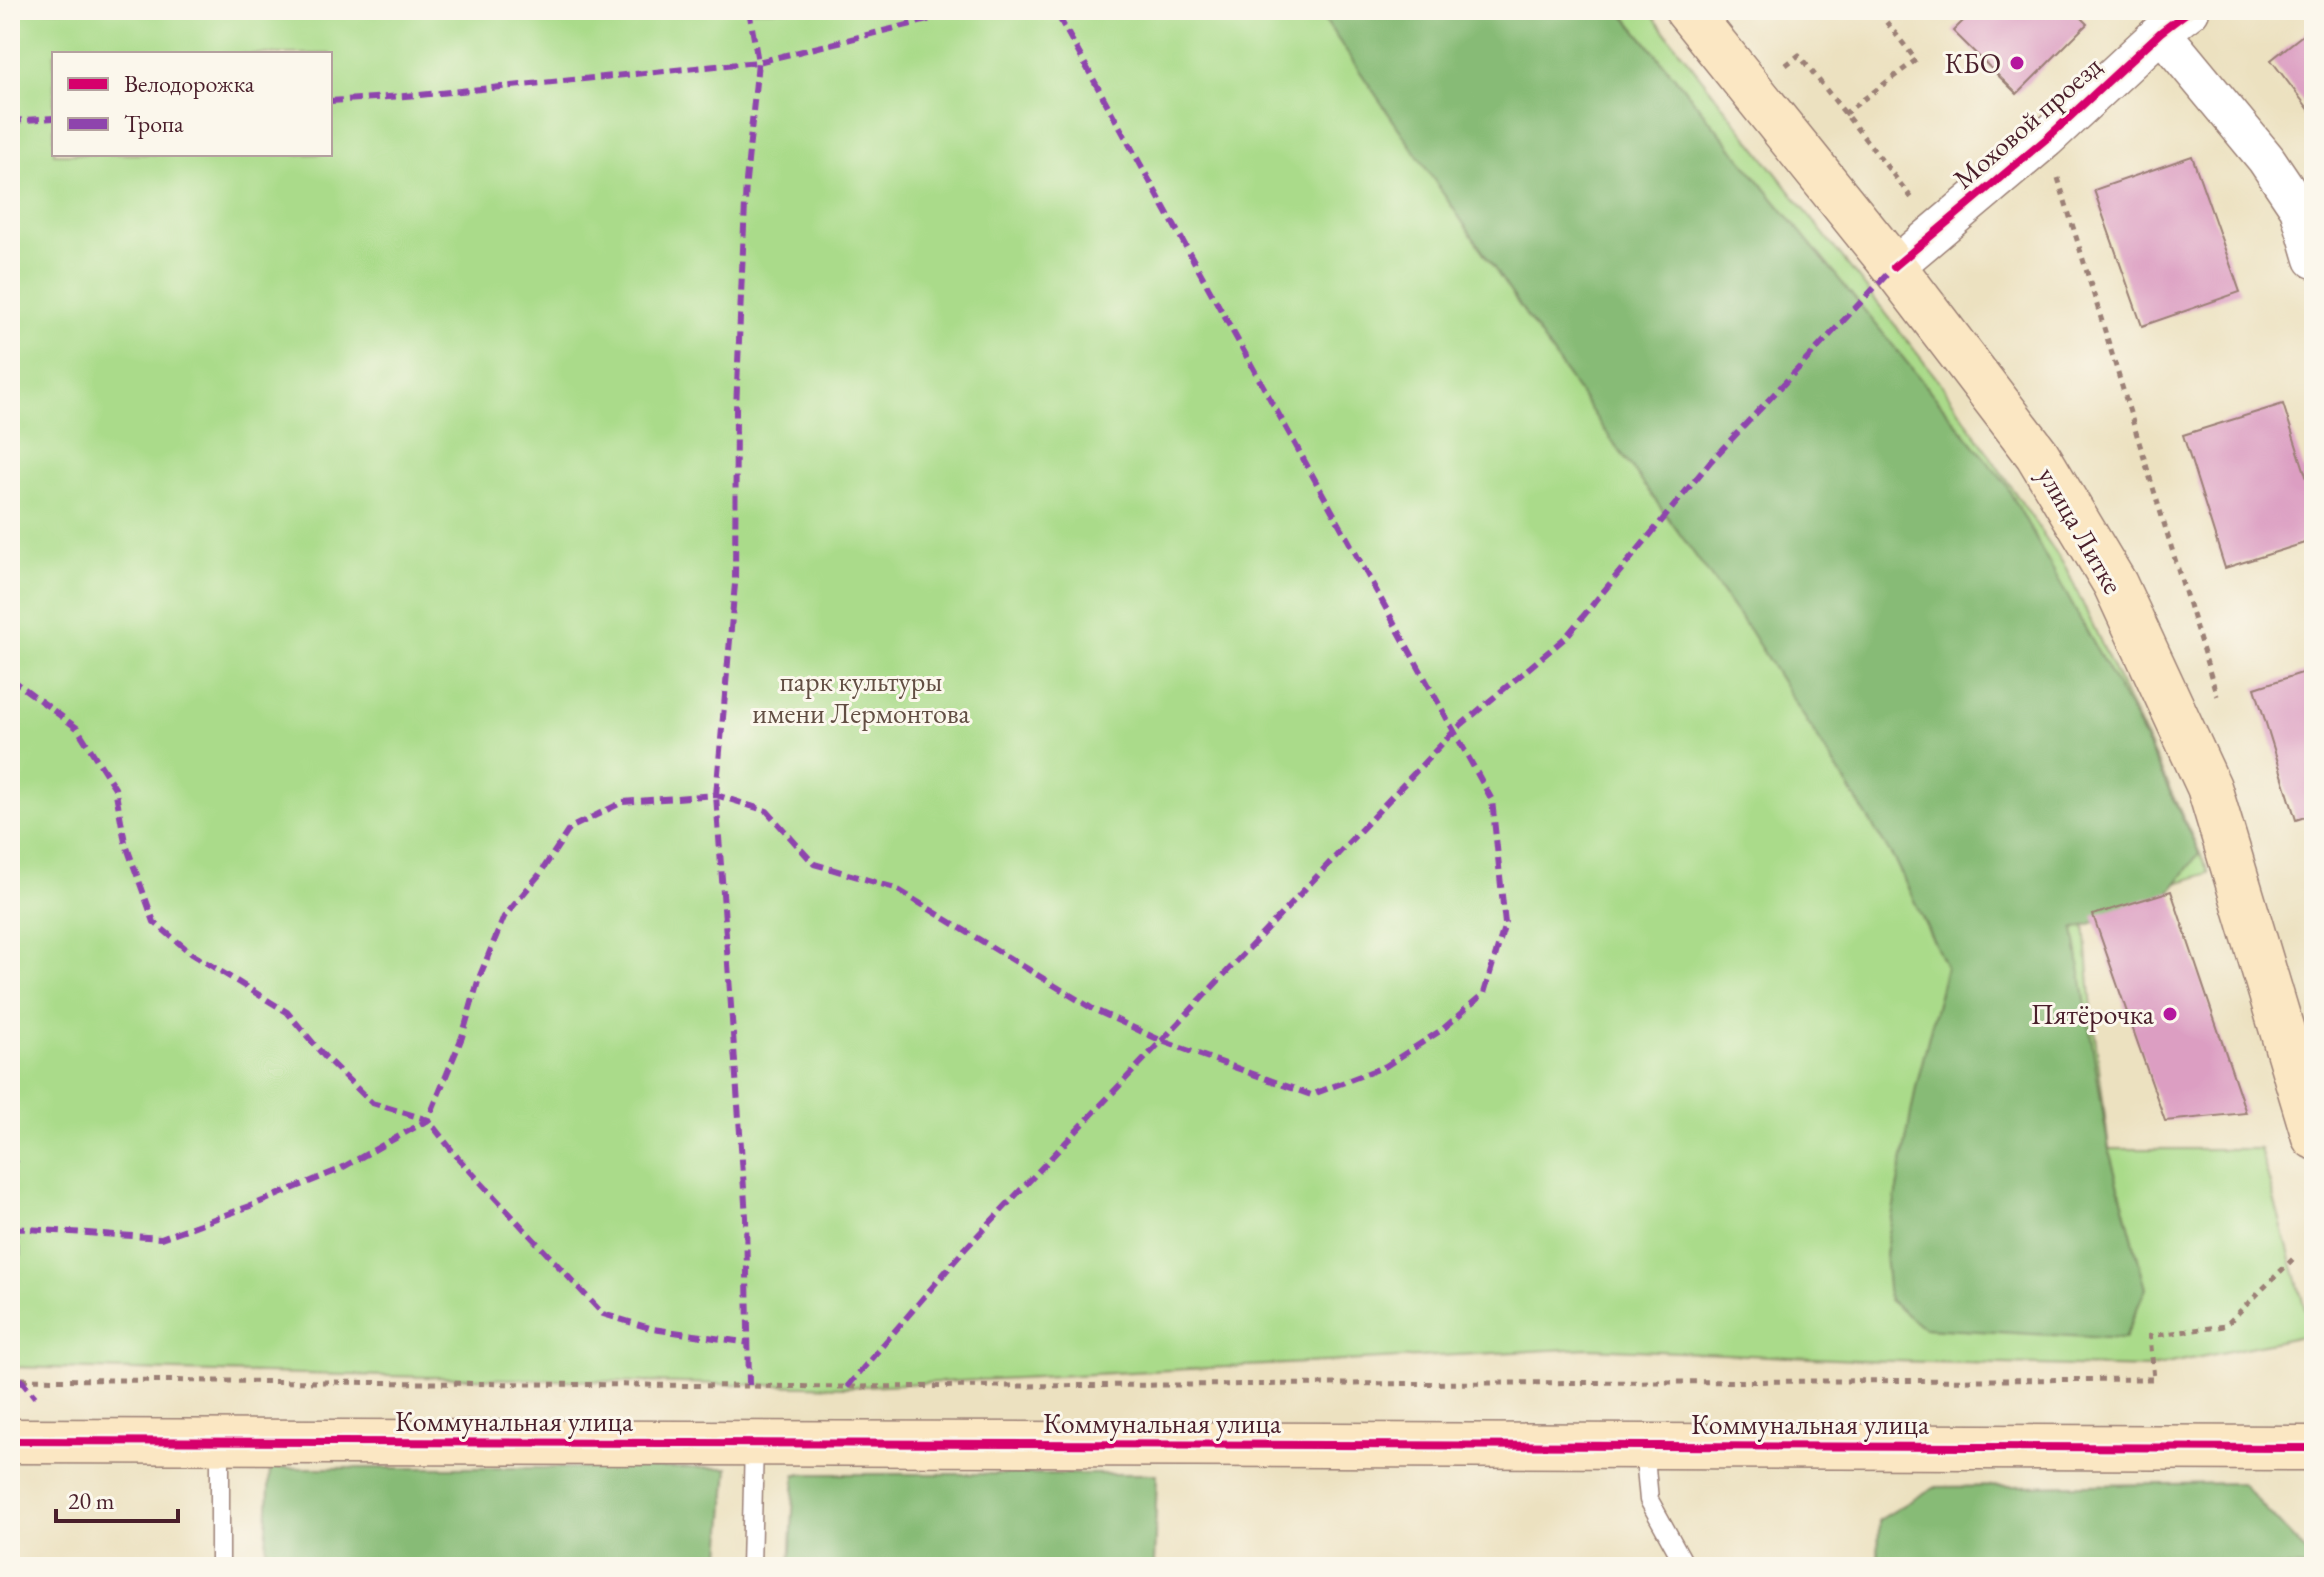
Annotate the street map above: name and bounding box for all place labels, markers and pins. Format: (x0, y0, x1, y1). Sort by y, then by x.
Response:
place label: КБО (1944, 45, 2001, 81)
marker: КБО (2008, 54, 2026, 72)
place label: Пятёрочка (2031, 996, 2155, 1032)
marker: Пятёрочка (2161, 1005, 2179, 1023)

